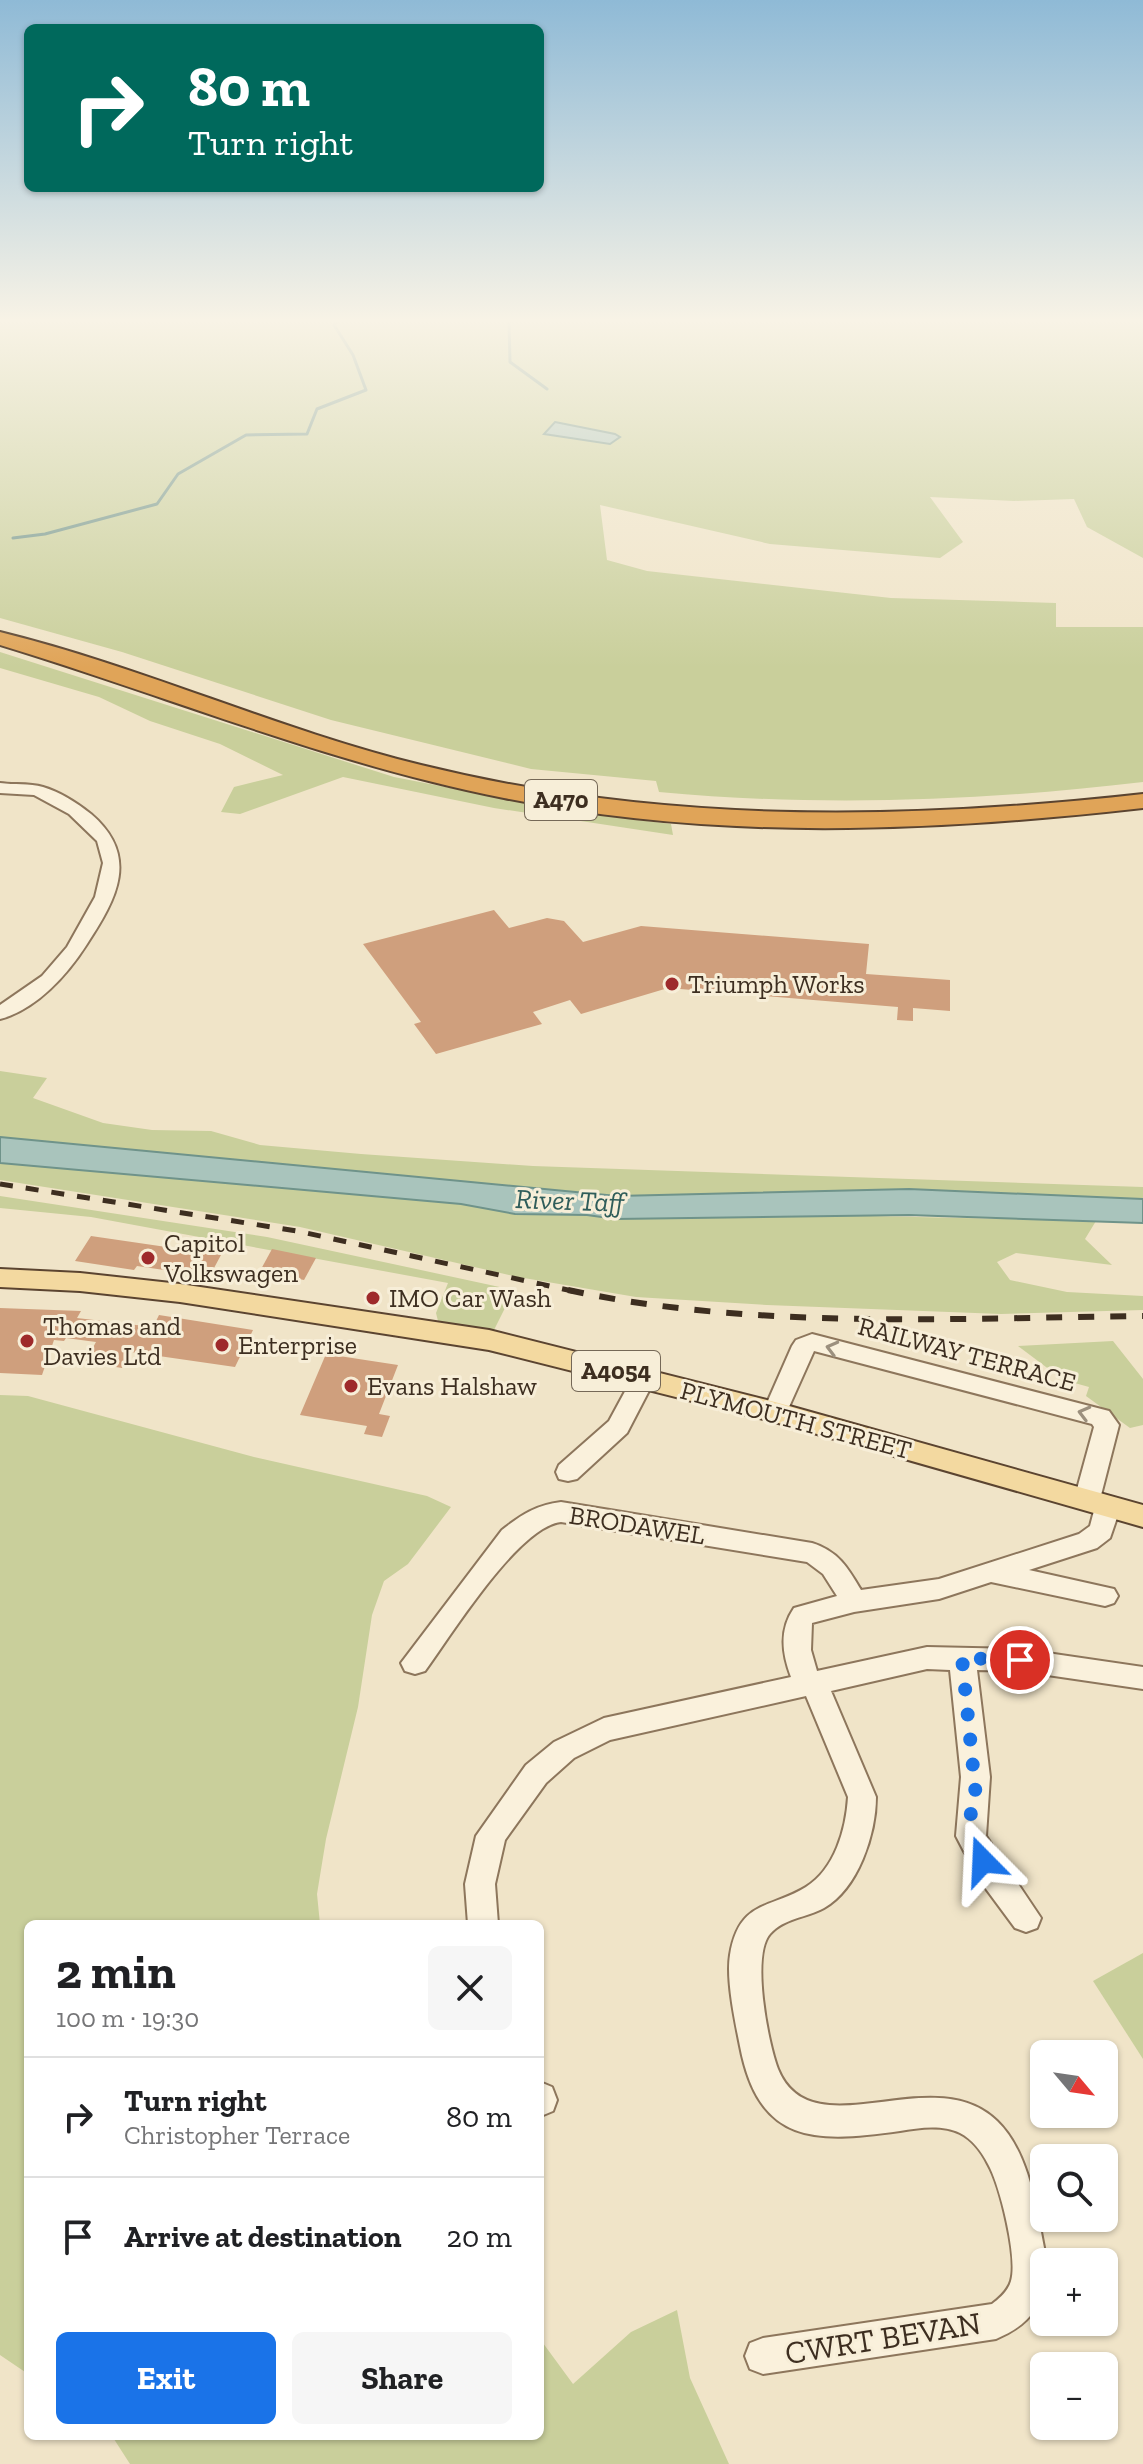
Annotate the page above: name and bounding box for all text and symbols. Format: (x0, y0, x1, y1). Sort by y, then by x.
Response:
text: 80 m (188, 53, 310, 120)
icon: right (56, 56, 160, 160)
text: Turn right (188, 121, 353, 164)
road number: A470 (525, 780, 597, 820)
place label: Triumph Works (688, 968, 865, 1000)
marker: Triumph Works (663, 975, 681, 993)
water label: River Taff (515, 1182, 628, 1219)
place label: Capitol Volkswagen (163, 1227, 298, 1289)
marker: Capitol Volkswagen (139, 1249, 157, 1267)
place label: IMO Car Wash (389, 1282, 552, 1314)
marker: IMO Car Wash (364, 1289, 382, 1307)
place label: Thomas and Davies Ltd (43, 1310, 181, 1372)
street label: RAILWAY TERRACE (855, 1310, 1079, 1398)
place label: Enterprise (238, 1329, 357, 1361)
marker: Thomas and Davies Ltd (18, 1332, 36, 1350)
marker: Enterprise (213, 1336, 231, 1354)
one-way arrow (826, 1340, 840, 1357)
road number: A4054 (572, 1351, 660, 1391)
place label: Evans Halshaw (367, 1370, 537, 1402)
street label: PLYMOUTH STREET (677, 1374, 915, 1466)
marker: Evans Halshaw (342, 1377, 360, 1395)
one-way arrow (1077, 1406, 1091, 1423)
street label: BRODAWEL (567, 1498, 707, 1552)
pin (986, 1626, 1054, 1694)
icon: arrive (998, 1638, 1042, 1682)
position arrow (941, 1819, 1025, 1903)
text: 2 min (56, 1943, 176, 2000)
button: close (428, 1946, 512, 2030)
text: 100 m · 19:30 (56, 2002, 199, 2034)
north arrow (1030, 2040, 1118, 2128)
map controls (1030, 2040, 1118, 2440)
text: Turn right (124, 2083, 266, 2119)
icon: right (56, 2095, 100, 2139)
text: 80 m (446, 2099, 512, 2135)
text: Christopher Terrace (124, 2119, 350, 2151)
button: search (1030, 2144, 1118, 2232)
icon: arrive (56, 2215, 100, 2259)
text: Arrive at destination (124, 2219, 401, 2255)
text: 20 m (447, 2219, 512, 2255)
button: + (1030, 2248, 1118, 2336)
street label: CWRT BEVAN (782, 2304, 984, 2372)
button: Exit (56, 2332, 276, 2424)
button: Share (292, 2332, 512, 2424)
button: − (1030, 2352, 1118, 2440)

